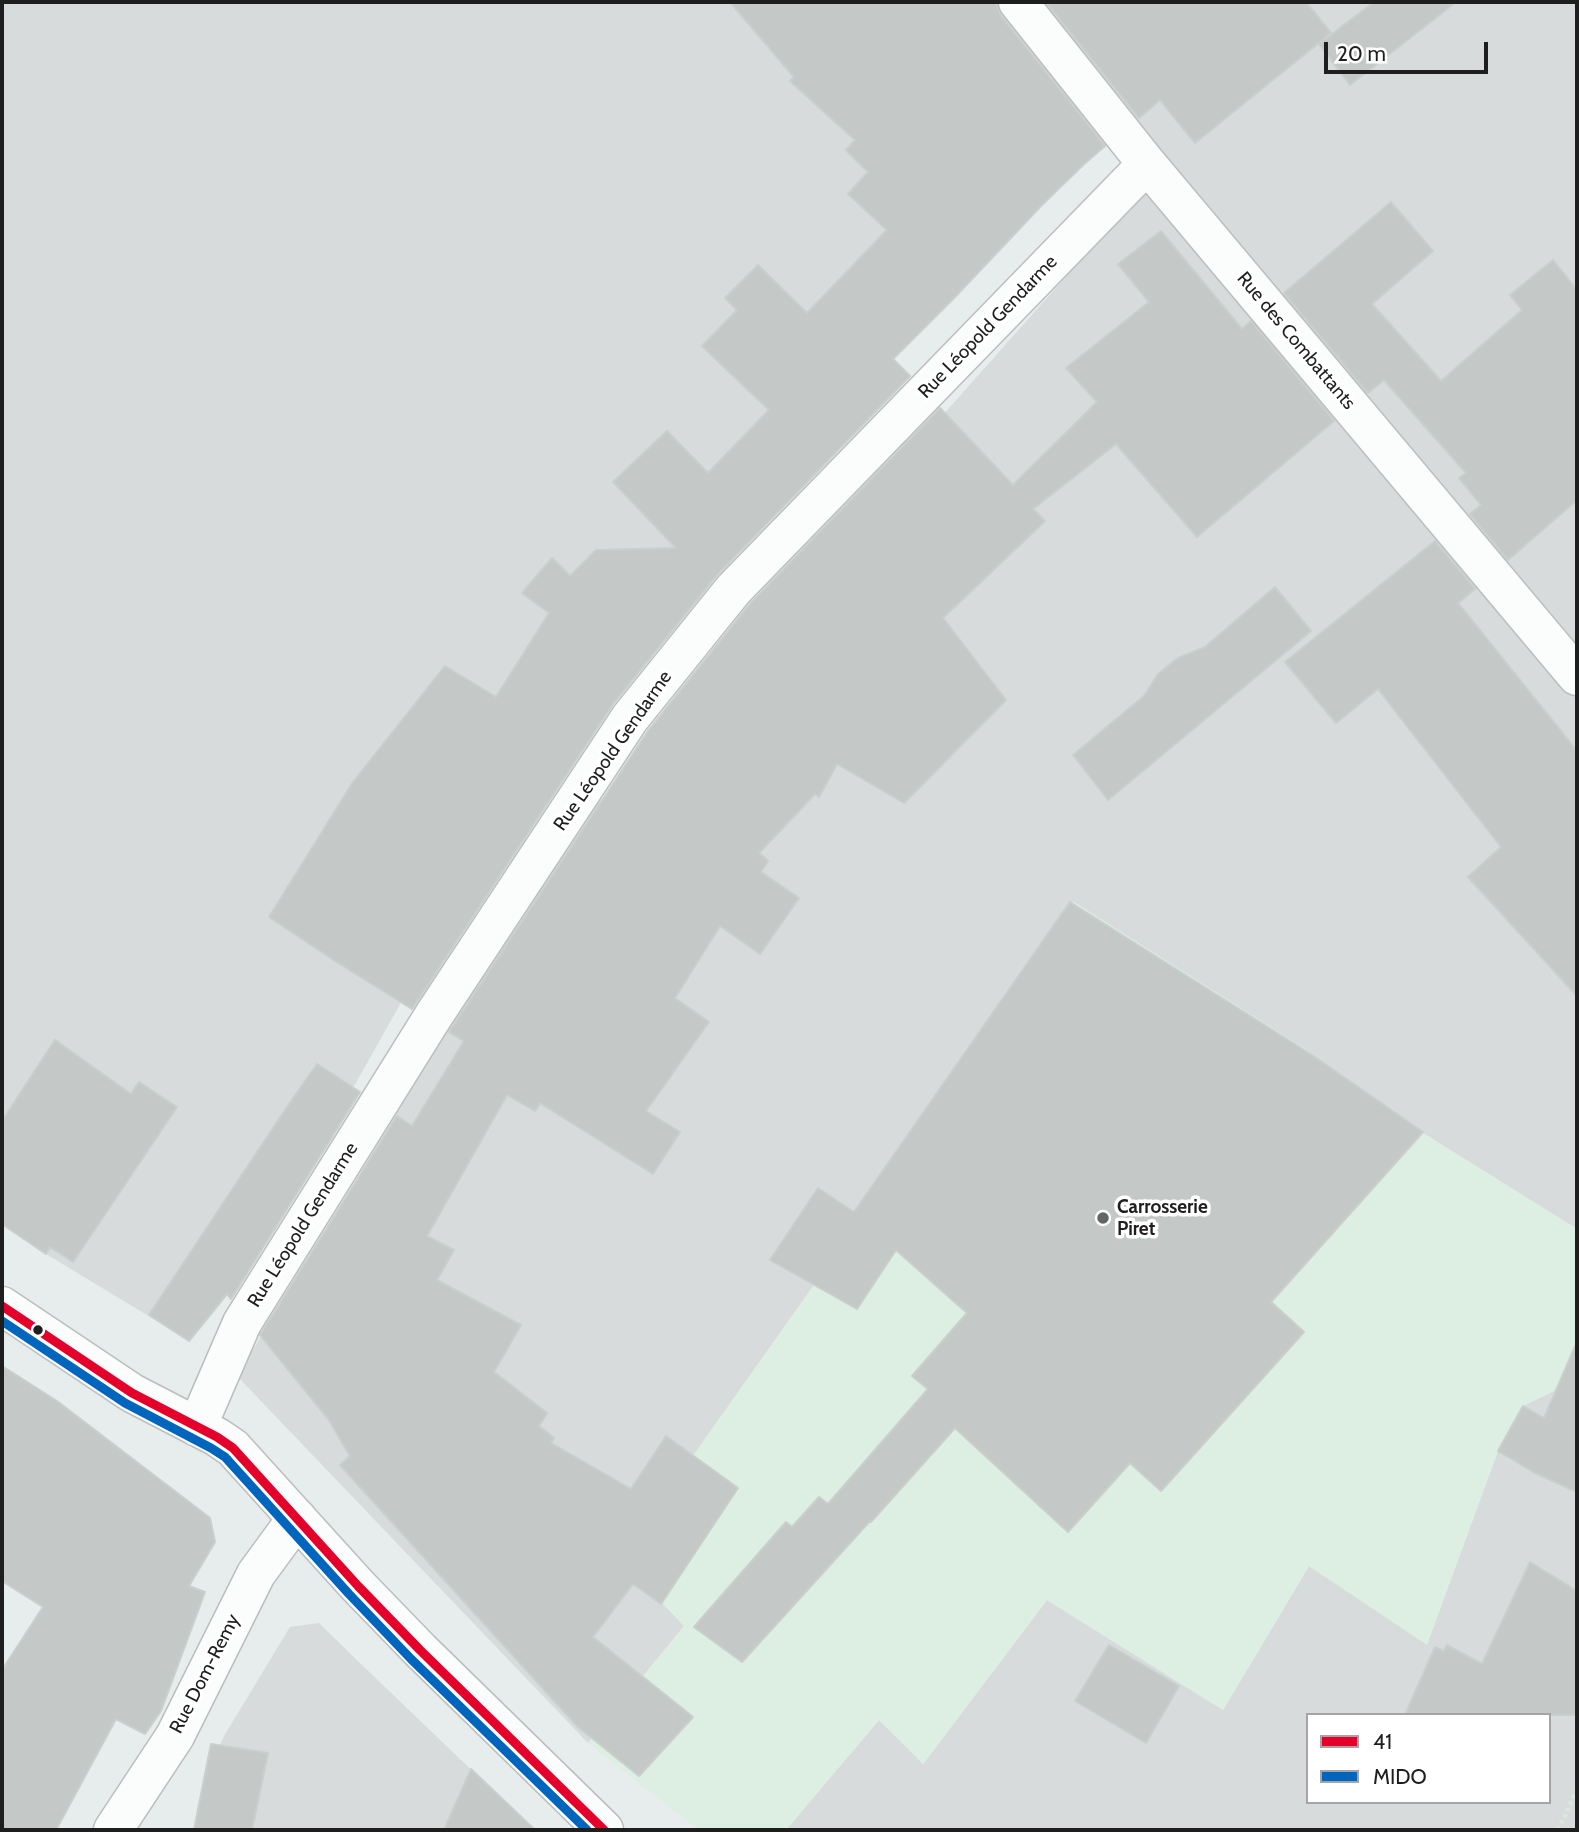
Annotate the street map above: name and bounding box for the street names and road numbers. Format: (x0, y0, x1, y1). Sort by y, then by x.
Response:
street label: Rue Léopold Gendarme (914, 251, 1062, 403)
street label: Rue des Combattants (1232, 268, 1360, 414)
street label: Rue Léopold Gendarme (549, 667, 677, 835)
street label: Rue Léopold Gendarme (243, 1138, 363, 1312)
street label: Rue Dom-Remy (165, 1611, 245, 1737)

